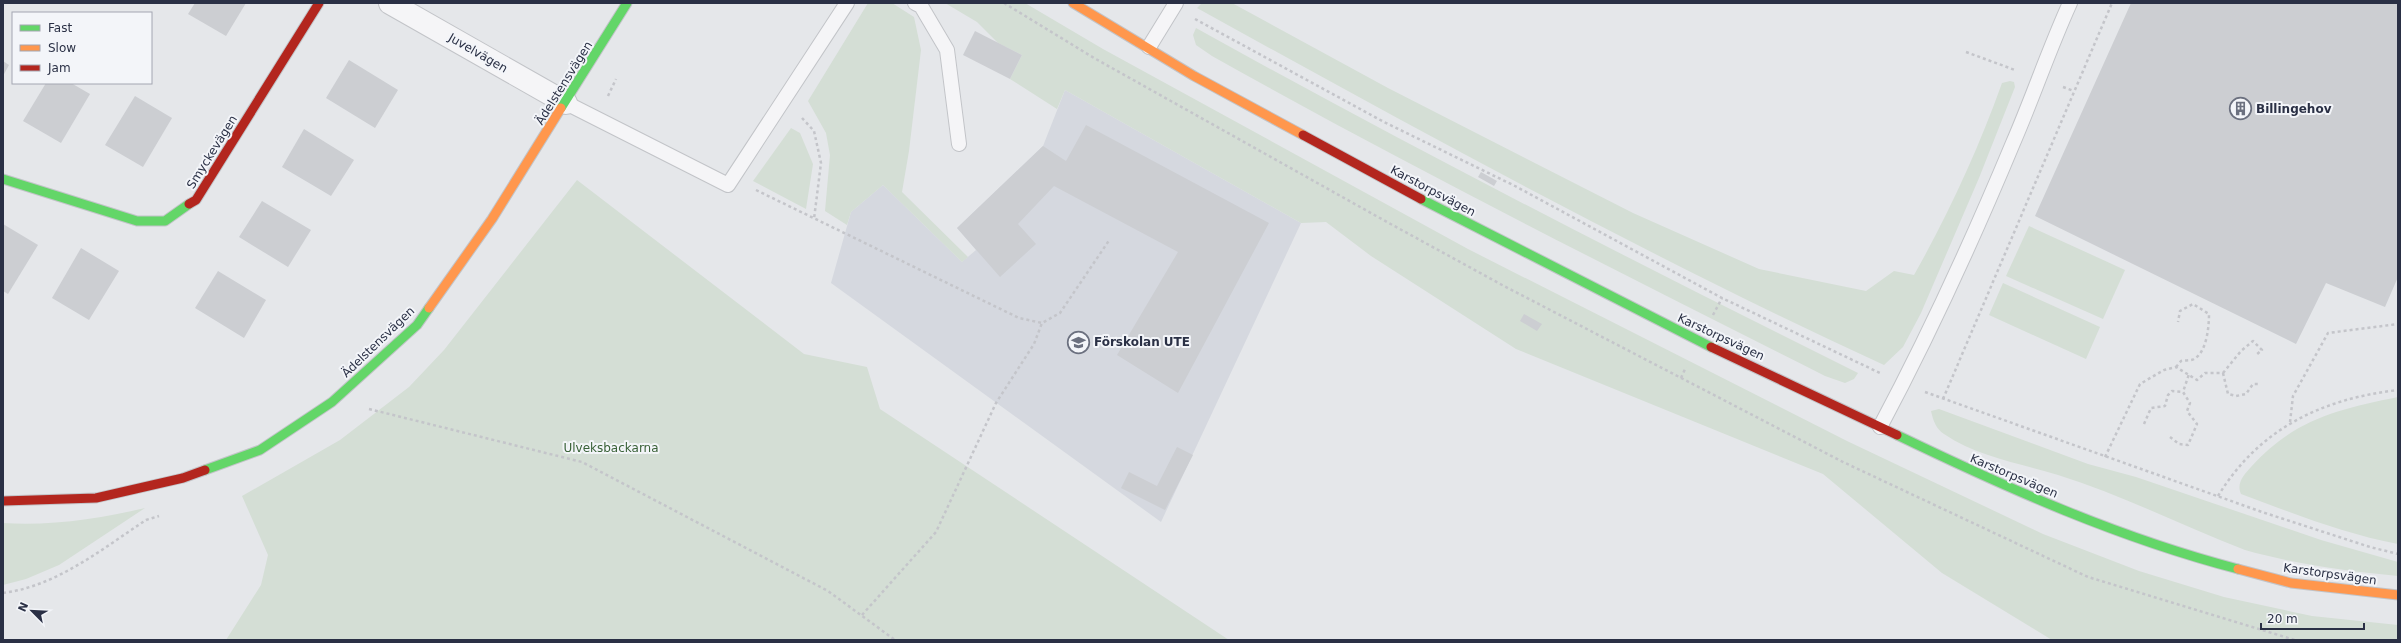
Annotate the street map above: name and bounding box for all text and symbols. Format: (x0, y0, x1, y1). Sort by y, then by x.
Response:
legend (12, 12, 152, 84)
text: Fast (48, 21, 72, 35)
street label: Juvelvägen (445, 30, 510, 76)
street label: Ädelstensvägen (532, 38, 595, 127)
text: Slow (48, 41, 76, 55)
text: Jam (47, 61, 71, 75)
building icon: Billingehov (2228, 96, 2254, 122)
place label: Billingehov (2256, 102, 2332, 116)
street label: Smyckevägen (184, 113, 240, 191)
street label: Karstorpsvägen (1388, 163, 1478, 219)
street label: Ädelstensvägen (338, 303, 417, 380)
street label: Karstorpsvägen (1675, 311, 1767, 363)
school or university icon: Förskolan UTE (1066, 329, 1092, 355)
place label: Förskolan UTE (1094, 335, 1190, 349)
park label: Ulveksbackarna (563, 441, 659, 455)
street label: Karstorpsvägen (1968, 451, 2060, 501)
street label: Karstorpsvägen (2282, 561, 2378, 587)
north arrow (12, 591, 52, 631)
text: N (16, 600, 31, 614)
scale bar (2261, 605, 2364, 631)
text: 20 m (2267, 612, 2298, 626)

